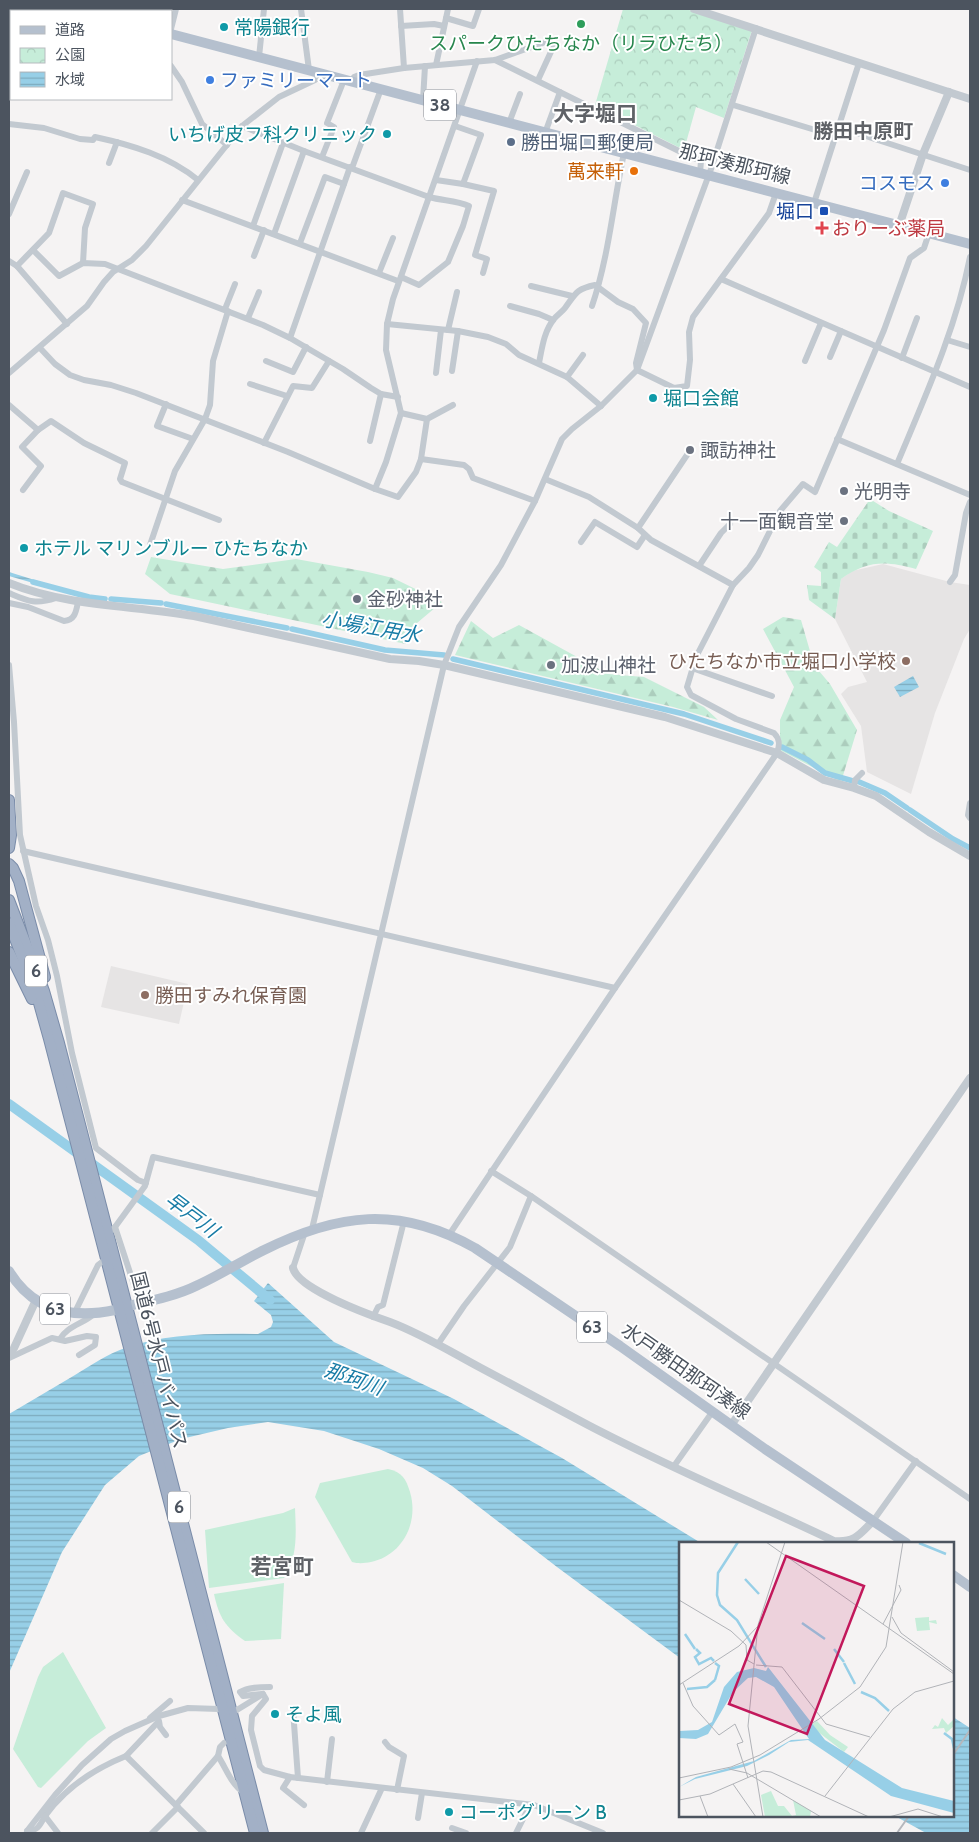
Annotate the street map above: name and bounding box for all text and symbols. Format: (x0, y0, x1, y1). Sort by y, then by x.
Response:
legend (10, 10, 172, 100)
place label: 常陽銀行 (234, 16, 310, 39)
marker: スパークひたちなか（リラひたち） (575, 18, 587, 30)
text: 道路 (55, 21, 85, 39)
marker: 常陽銀行 (218, 21, 230, 33)
place label: スパークひたちなか（リラひたち） (429, 32, 733, 55)
text: 公園 (55, 46, 85, 64)
place label: ファミリーマート (220, 69, 372, 92)
text: 水域 (55, 71, 85, 89)
marker: ファミリーマート (204, 74, 216, 86)
road number: 38 (424, 90, 456, 120)
district label: 大字堀口 (553, 101, 637, 126)
district label: 勝田中原町 (813, 119, 913, 143)
place label: いちげ皮フ科クリニック (168, 123, 377, 146)
marker: いちげ皮フ科クリニック (381, 128, 393, 140)
place label: 勝田堀口郵便局 (521, 131, 654, 154)
marker: 勝田堀口郵便局 (505, 136, 517, 148)
street label: 那珂湊那珂線 (677, 139, 793, 189)
place label: 萬来軒 (567, 160, 624, 183)
marker: 萬来軒 (628, 165, 640, 177)
place label: コスモス (859, 172, 935, 195)
marker: コスモス (939, 177, 951, 189)
place label: 堀口 (776, 200, 814, 223)
marker: 堀口 (818, 205, 830, 217)
place label: おりーぶ薬局 (832, 217, 945, 240)
marker: おりーぶ薬局 (816, 222, 828, 234)
place label: 堀口会館 (663, 387, 739, 410)
marker: 堀口会館 (647, 392, 659, 404)
place label: 諏訪神社 (700, 439, 776, 462)
marker: 諏訪神社 (684, 444, 696, 456)
place label: 光明寺 (854, 480, 911, 503)
marker: 光明寺 (838, 485, 850, 497)
place label: 十一面観音堂 (720, 510, 834, 533)
marker: 十一面観音堂 (838, 515, 850, 527)
place label: ホテル マリンブルー ひたちなか (34, 537, 308, 560)
marker: ホテル マリンブルー ひたちなか (18, 542, 30, 554)
place label: 金砂神社 (367, 588, 443, 611)
marker: 金砂神社 (351, 593, 363, 605)
water label: 小場江用水 (320, 606, 424, 648)
place label: ひたちなか市立堀口小学校 (668, 650, 896, 673)
place label: 加波山神社 (561, 654, 656, 677)
marker: ひたちなか市立堀口小学校 (900, 655, 912, 667)
marker: 加波山神社 (545, 659, 557, 671)
road number: 6 (25, 956, 47, 986)
place label: 勝田すみれ保育園 (155, 984, 307, 1007)
marker: 勝田すみれ保育園 (139, 989, 151, 1001)
water label: 早戸川 (161, 1187, 225, 1244)
street label: 国道6号水戸バイパス (126, 1269, 192, 1451)
road number: 63 (40, 1294, 70, 1325)
road number: 63 (577, 1311, 607, 1342)
street label: 水戸勝田那珂湊線 (617, 1318, 755, 1424)
water label: 那珂川 (322, 1358, 388, 1401)
road number: 6 (168, 1491, 190, 1522)
inset map (679, 1542, 954, 1817)
district label: 若宮町 (251, 1554, 314, 1579)
place label: そよ風 (285, 1703, 342, 1726)
marker: そよ風 (269, 1708, 281, 1720)
place label: コーポグリーン B (459, 1801, 607, 1824)
marker: コーポグリーン B (443, 1806, 455, 1818)

